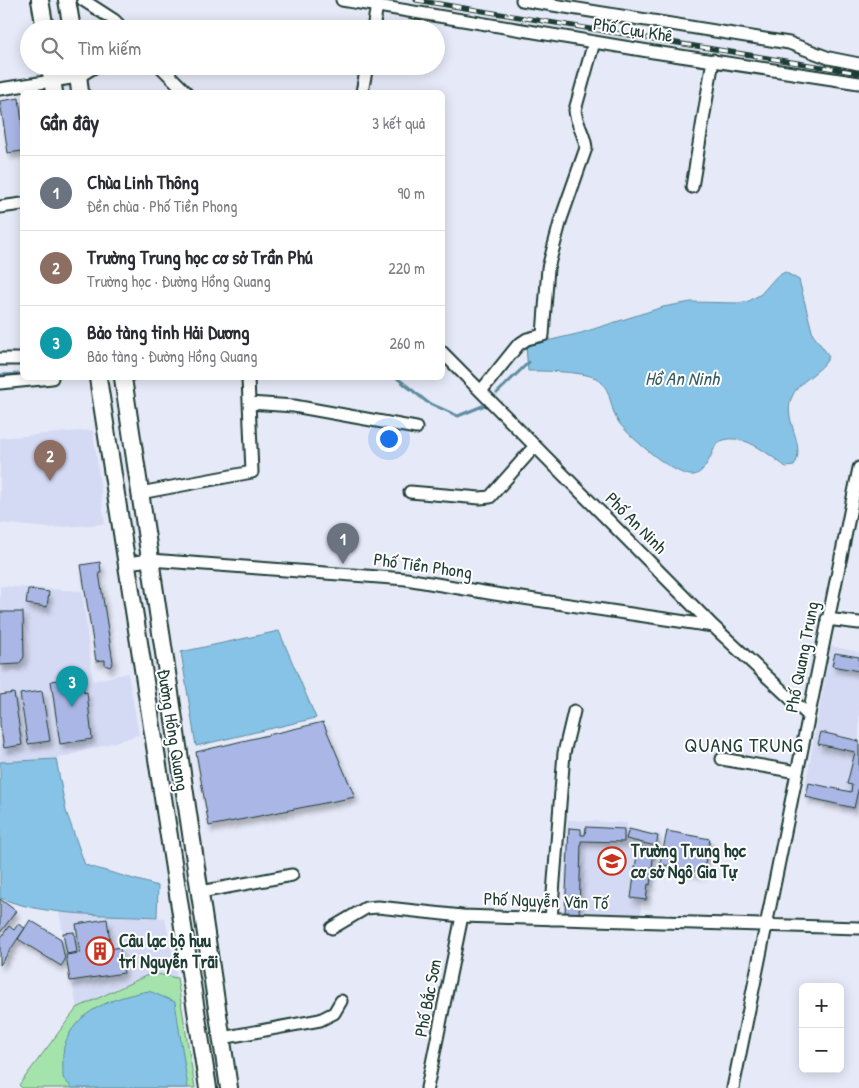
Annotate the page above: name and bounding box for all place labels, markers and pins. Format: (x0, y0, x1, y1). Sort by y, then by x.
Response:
pin: 2 (34, 440, 66, 481)
pin: 1 (327, 523, 359, 564)
pin: 3 (56, 666, 88, 707)
place label: Trường Trung học cơ sở Ngô Gia Tự (630, 838, 747, 885)
school or university icon: Trường Trung học cơ sở Ngô Gia Tự (597, 846, 627, 876)
place label: Câu lạc bộ hưu trí Nguyễn Trãi (118, 928, 219, 975)
building icon: Câu lạc bộ hưu trí Nguyễn Trãi (85, 936, 115, 966)

